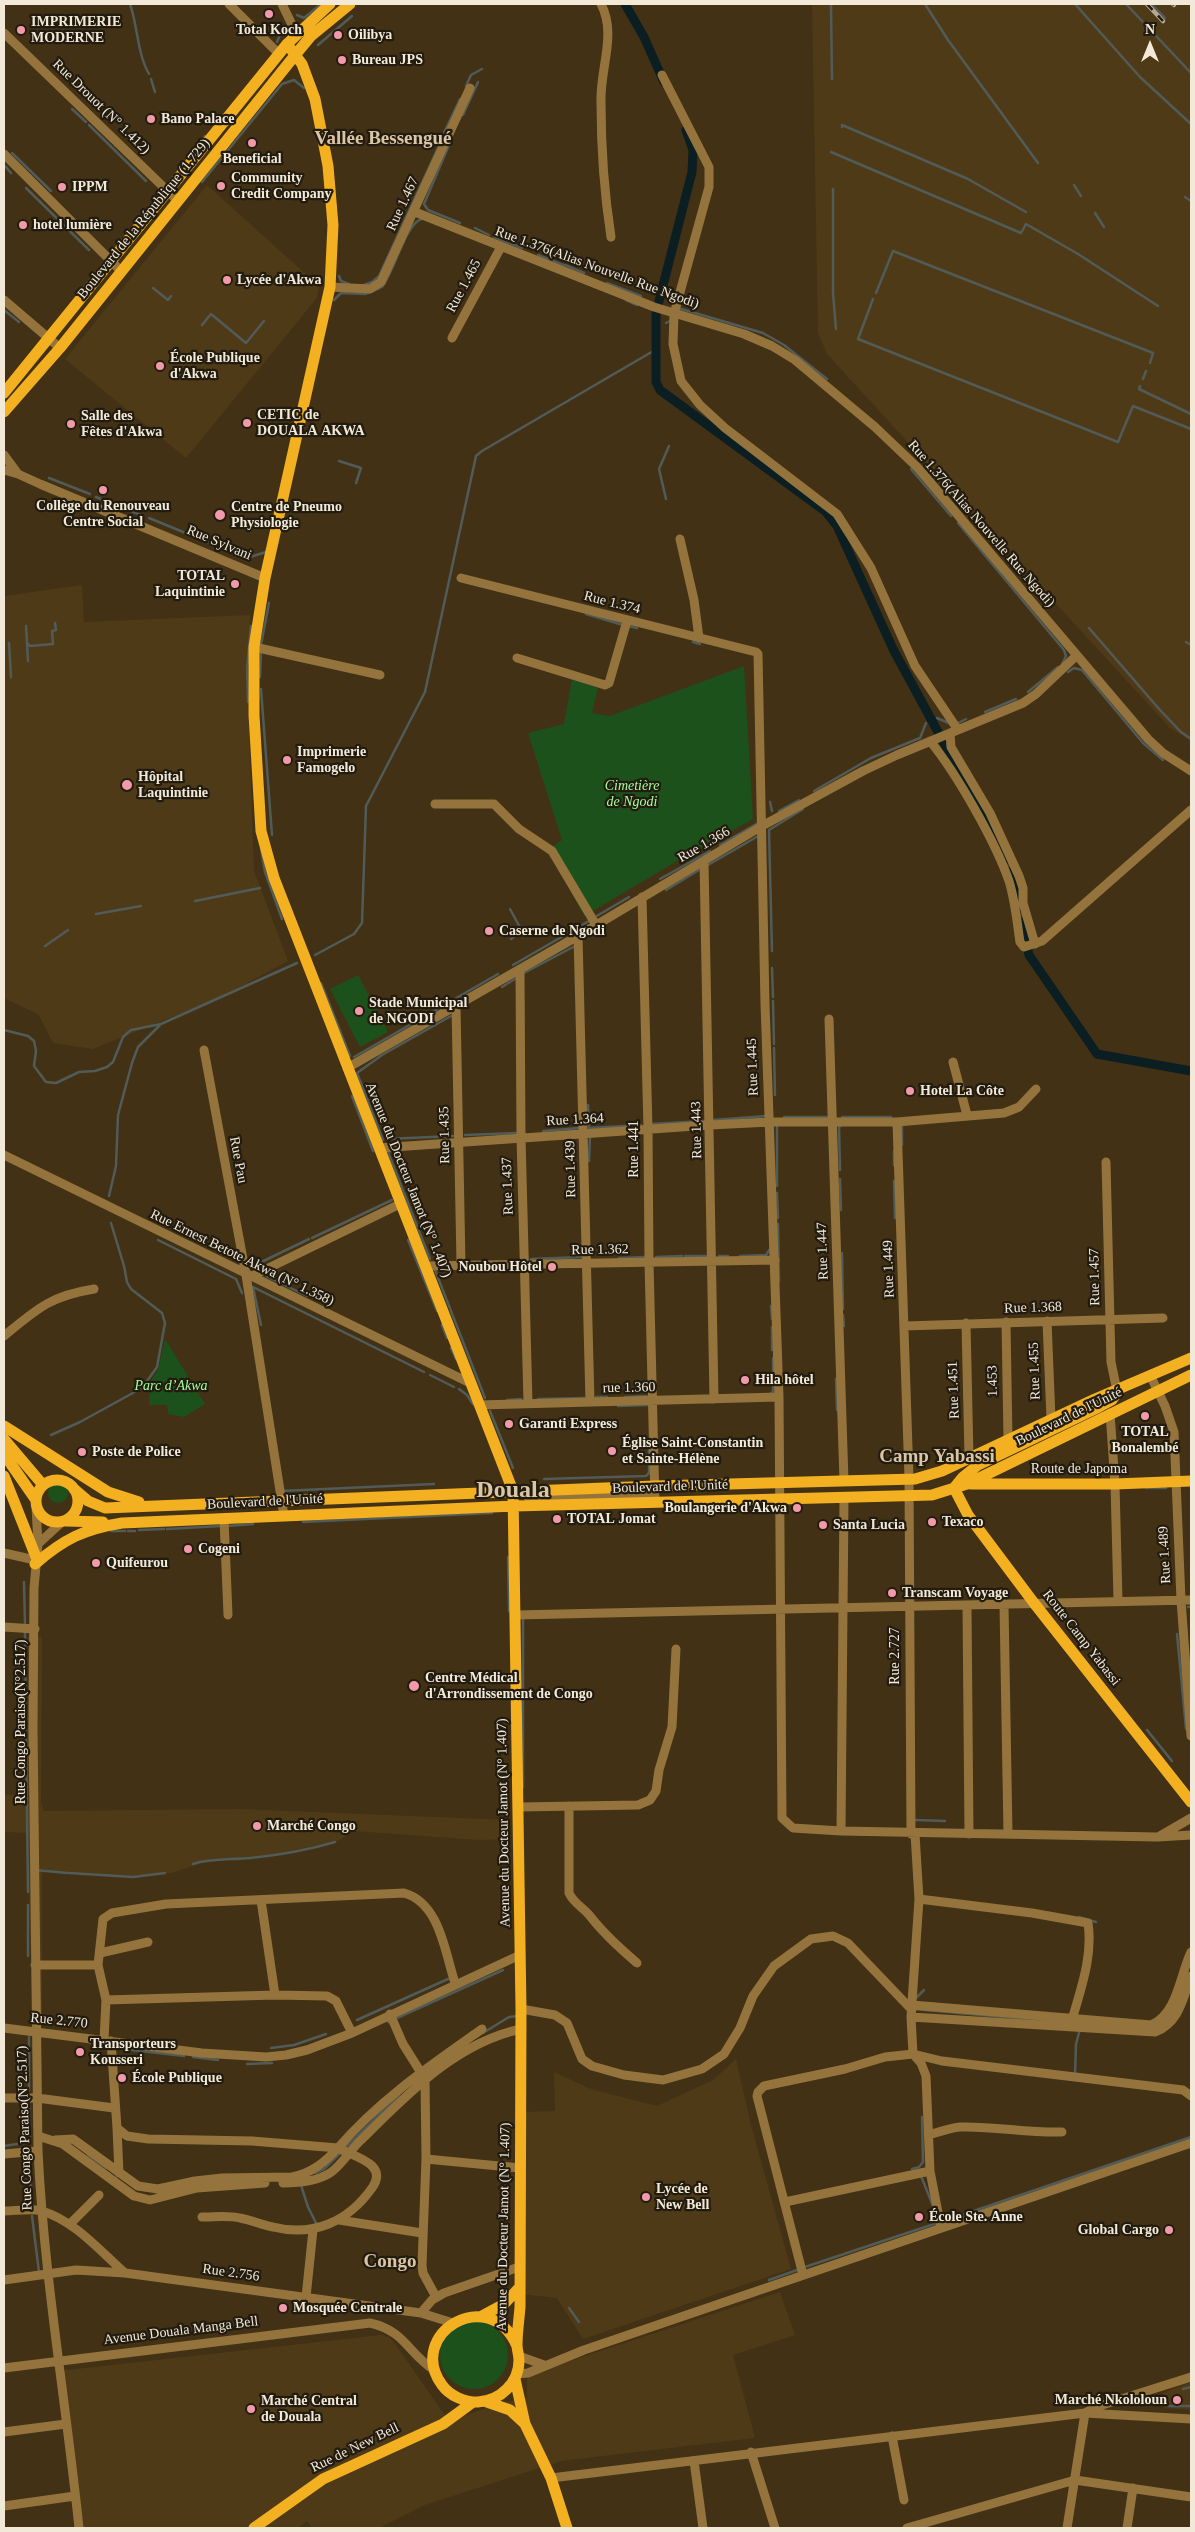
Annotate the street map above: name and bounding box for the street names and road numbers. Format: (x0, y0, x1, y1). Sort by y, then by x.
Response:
street label: Rue Drouot (N° 1.412) (49, 56, 153, 158)
street label: Boulevard de la République (1.729) (74, 136, 214, 302)
street label: Rue 1.467 (383, 174, 423, 234)
street label: Rue 1.376(Alias Nouvelle Rue Ngodi) (493, 223, 701, 313)
street label: Rue 1.465 (443, 257, 485, 315)
street label: Rue 1.376(Alias Nouvelle Rue Ngodi) (904, 437, 1058, 611)
street label: Rue Sylvani (184, 522, 254, 564)
street label: Rue 1.374 (582, 588, 642, 618)
street label: Rue 1.366 (675, 823, 733, 867)
street label: Rue 1.445 (744, 1038, 762, 1096)
street label: Avenue du Docteur Jamot (N° 1.407) (361, 1080, 455, 1280)
street label: Rue 1.443 (688, 1101, 706, 1159)
street label: Rue 1.435 (436, 1106, 454, 1164)
street label: Rue 1.364 (546, 1110, 604, 1130)
street label: Rue 1.441 (626, 1120, 642, 1178)
street label: Rue Pau (225, 1135, 251, 1185)
street label: Rue 1.439 (562, 1140, 580, 1198)
street label: Rue 1.437 (499, 1157, 517, 1215)
street label: Rue Ernest Betote Akwa (N° 1.358) (147, 1206, 337, 1310)
street label: Rue 1.447 (814, 1222, 832, 1280)
street label: Rue 1.449 (880, 1240, 898, 1298)
street label: Rue 1.362 (571, 1241, 629, 1259)
street label: Rue 1.457 (1086, 1248, 1104, 1306)
street label: Rue 1.368 (1004, 1299, 1062, 1317)
street label: Rue 1.455 (1026, 1342, 1044, 1400)
street label: Rue 1.451 (945, 1361, 963, 1419)
street label: 1.453 (984, 1365, 1002, 1397)
street label: rue 1.360 (602, 1379, 656, 1397)
street label: Boulevard de l'Unité (1013, 1384, 1125, 1450)
street label: Route de Japoma (1031, 1461, 1127, 1477)
street label: Boulevard de l'Unité (612, 1477, 728, 1497)
street label: Boulevard de l'Unité (207, 1491, 323, 1513)
street label: Rue 1.489 (1155, 1526, 1175, 1584)
street label: Route Camp Yabassi (1038, 1587, 1124, 1689)
street label: Rue 2.727 (887, 1627, 903, 1685)
street label: Rue Congo Paraiso(N°2.517) (13, 1640, 29, 1804)
street label: Avenue du Docteur Jamot (N° 1.407) (494, 1718, 514, 1928)
street label: Rue 2.770 (30, 2010, 88, 2032)
street label: Rue Congo Paraiso(N°2.517) (14, 2045, 36, 2211)
street label: Avenue du Docteur Jamot (N° 1.407) (494, 2122, 514, 2332)
street label: Rue 2.756 (201, 2261, 261, 2285)
street label: Avenue Douala Manga Bell (103, 2313, 259, 2349)
street label: Rue de New Bell (308, 2419, 402, 2477)

